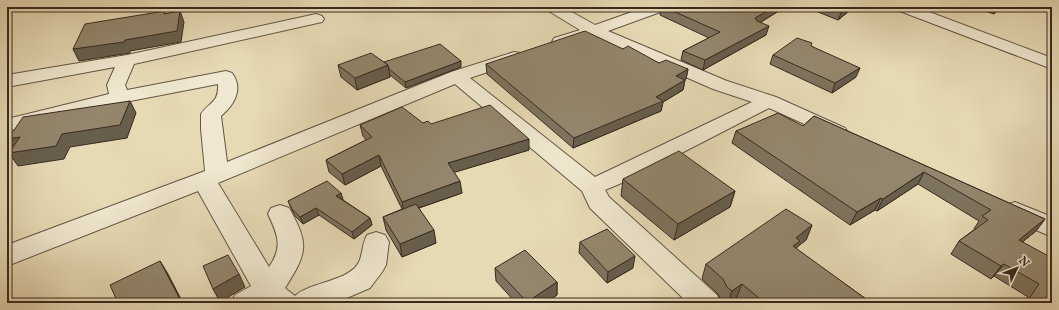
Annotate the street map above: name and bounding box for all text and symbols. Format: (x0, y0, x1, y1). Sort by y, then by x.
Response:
north arrow (997, 248, 1037, 288)
text: N (1015, 253, 1032, 270)

